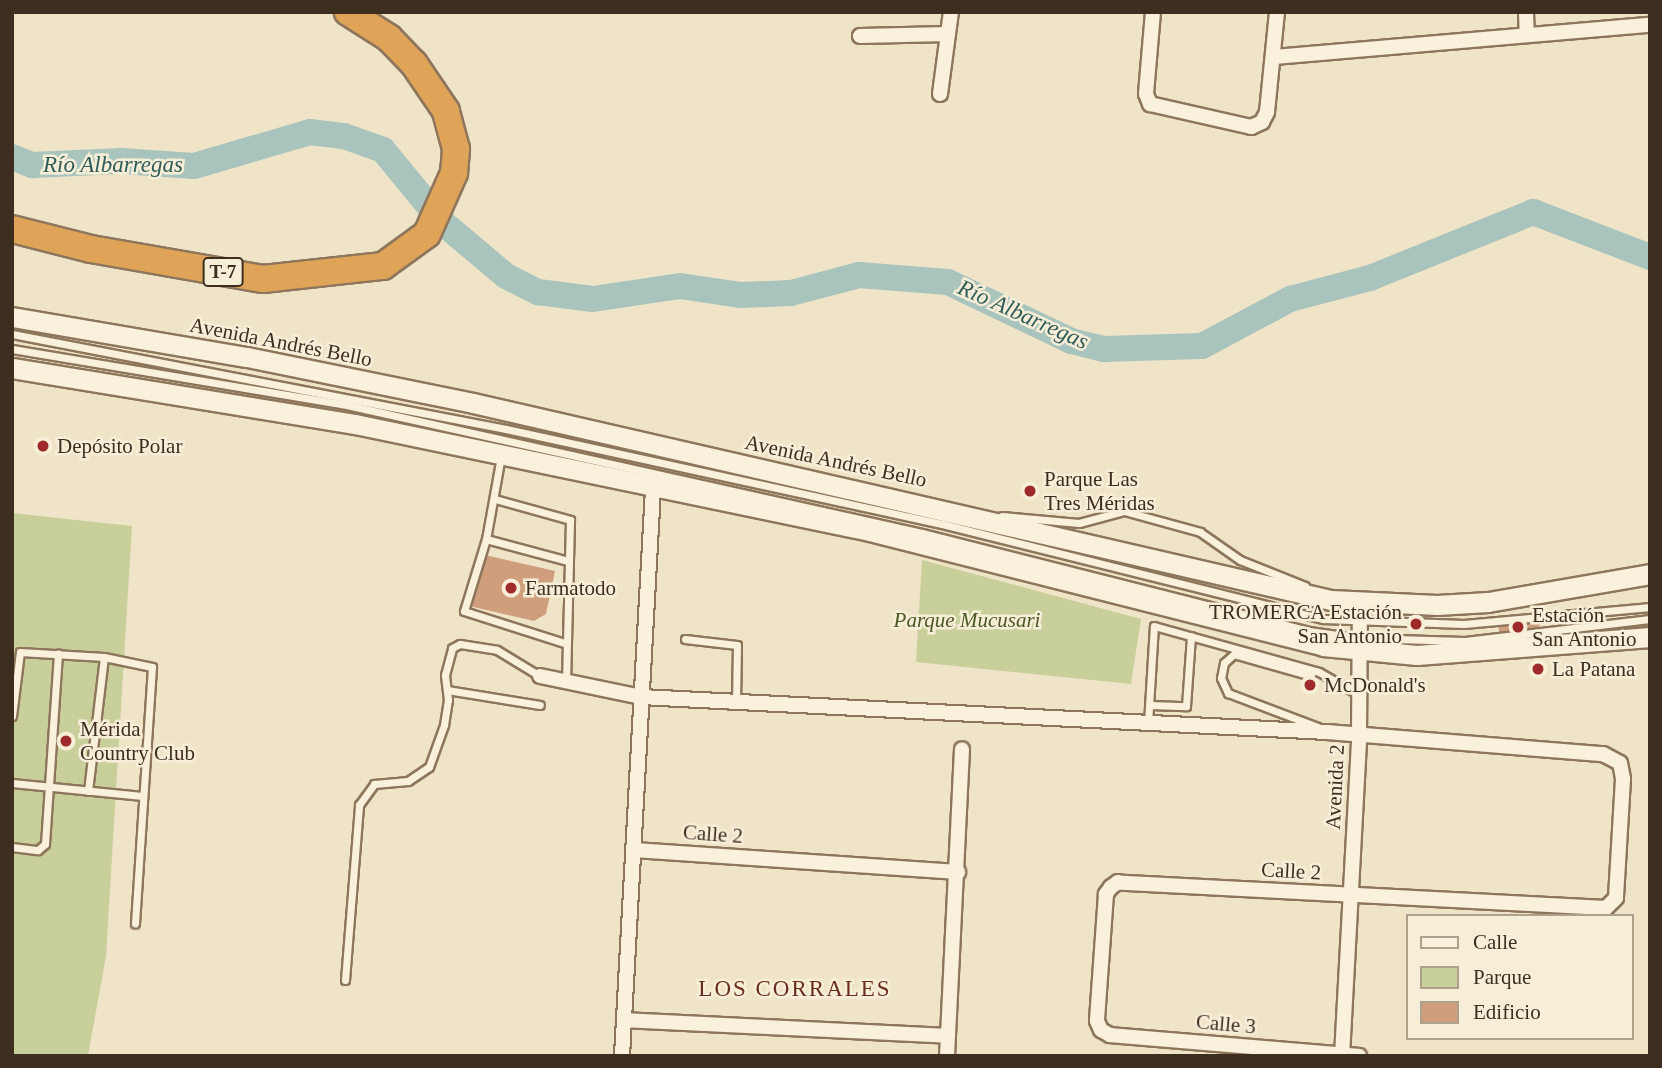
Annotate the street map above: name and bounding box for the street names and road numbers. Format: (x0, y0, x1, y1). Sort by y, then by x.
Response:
road number: T-7 (202, 256, 244, 288)
street label: Avenida Andrés Bello (187, 312, 375, 372)
street label: Avenida Andrés Bello (742, 429, 930, 493)
street label: Avenida 2 (1320, 744, 1350, 830)
street label: Calle 2 (682, 819, 744, 849)
street label: Calle 2 (1260, 857, 1322, 885)
street label: Calle 3 (1195, 1009, 1257, 1039)

